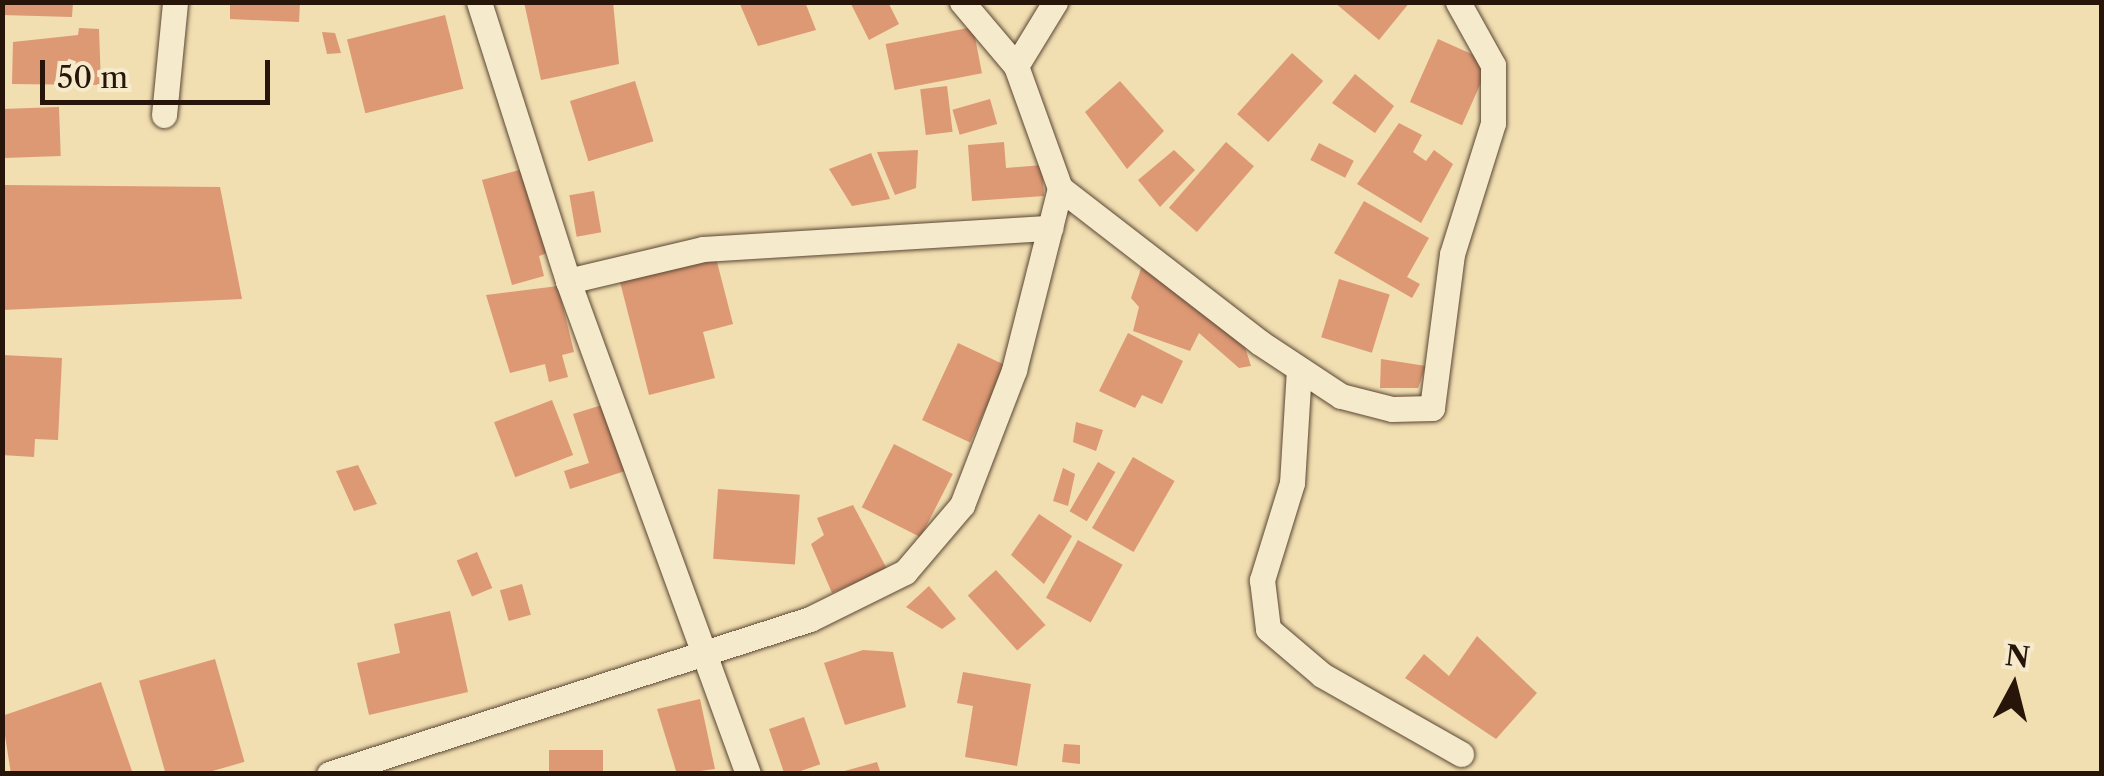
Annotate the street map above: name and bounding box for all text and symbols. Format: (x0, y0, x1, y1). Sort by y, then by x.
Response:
scale bar (45, 40, 275, 102)
text: 50 m (57, 59, 128, 96)
north arrow (1964, 636, 2064, 736)
text: N (2004, 638, 2032, 675)

